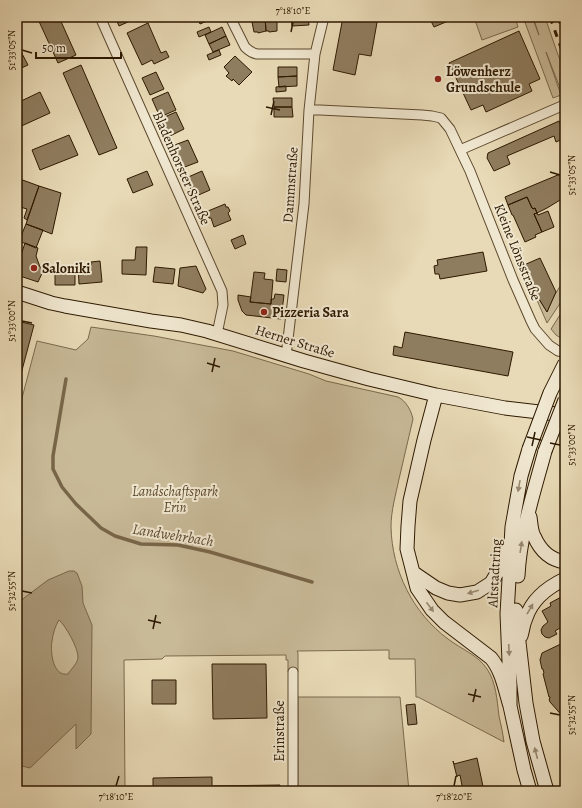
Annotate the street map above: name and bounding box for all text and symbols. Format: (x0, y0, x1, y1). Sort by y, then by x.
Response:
text: 7°18'10"E (276, 4, 311, 17)
text: 51°33'05"N (5, 30, 18, 70)
scale bar (36, 34, 121, 60)
text: 50 m (42, 40, 66, 56)
place label: Löwenherz Grundschule (446, 62, 521, 97)
marker: Löwenherz Grundschule (433, 74, 443, 84)
street label: Bladenhorster Straße (148, 108, 215, 228)
street label: Dammstraße (278, 146, 303, 224)
text: 51°33'05"N (565, 155, 578, 195)
street label: Kleine Lönsstraße (489, 201, 546, 304)
place label: Saloniki (42, 259, 90, 278)
marker: Saloniki (29, 263, 39, 273)
text: 51°33'00"N (5, 300, 18, 342)
place label: Pizzeria Sara (272, 303, 349, 322)
marker: Pizzeria Sara (259, 307, 269, 317)
street label: Herner Straße (253, 320, 337, 363)
text: 51°33'00"N (565, 424, 578, 466)
one-way arrow (516, 480, 522, 493)
park label: Landschaftspark Erin (132, 482, 218, 517)
water label: Landwehrbach (131, 519, 215, 551)
street label: Altstadtring (483, 538, 506, 609)
one-way arrow (518, 541, 524, 554)
text: 51°32'55"N (5, 571, 18, 611)
one-way arrow (466, 589, 478, 595)
one-way arrow (426, 602, 435, 613)
one-way arrow (527, 603, 534, 615)
one-way arrow (505, 644, 512, 656)
text: 51°32'55"N (565, 695, 578, 735)
street label: Erinstraße (270, 700, 289, 762)
one-way arrow (533, 747, 539, 760)
text: 7°18'10"E (99, 790, 134, 803)
text: 7°18'20"E (436, 790, 472, 803)

